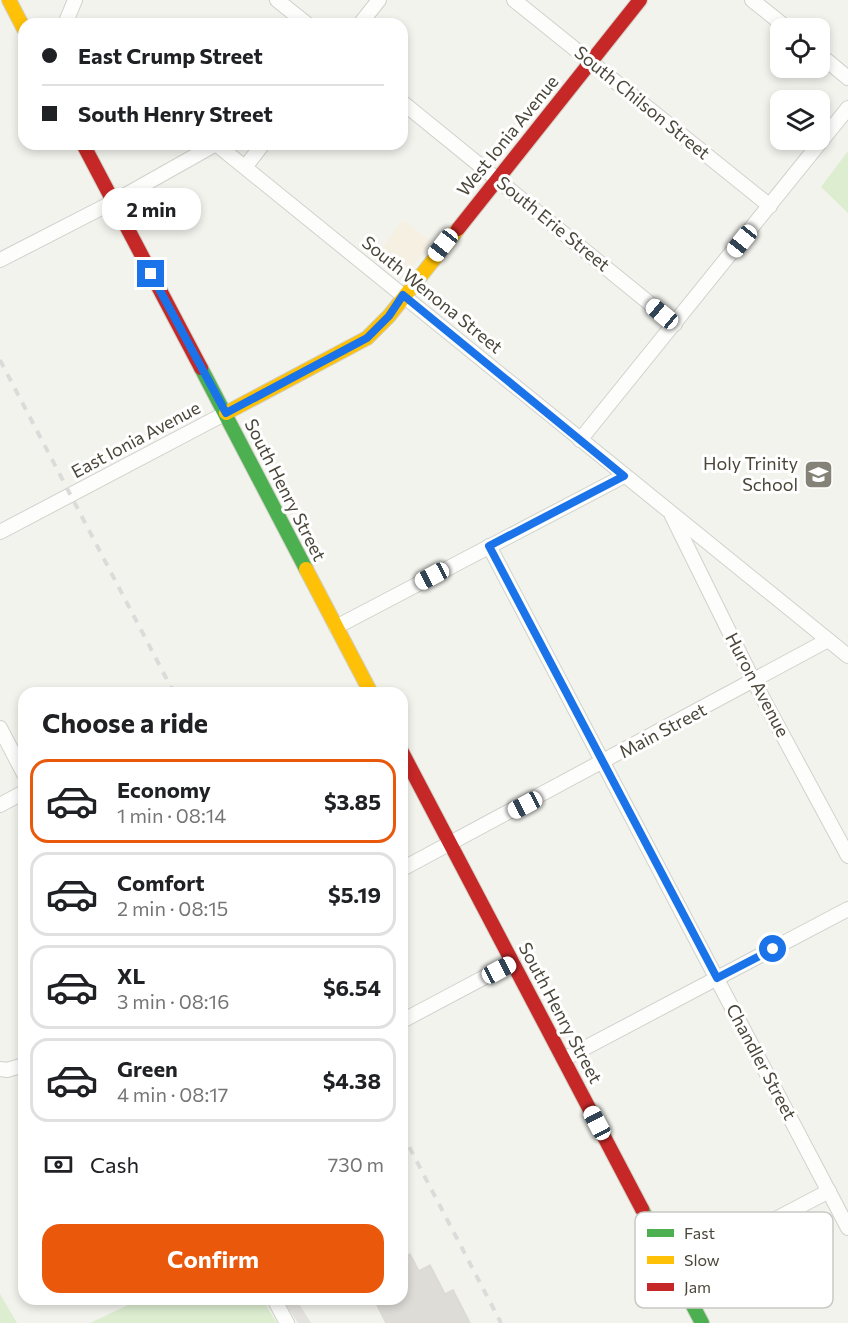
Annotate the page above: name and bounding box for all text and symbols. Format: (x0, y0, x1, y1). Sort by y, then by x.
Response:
map controls (770, 18, 830, 150)
button: locate (770, 18, 830, 78)
street label: South Chilson Street (570, 41, 715, 164)
text: East Crump Street (78, 42, 263, 69)
street label: West Ionia Avenue (452, 70, 563, 200)
button: layers (770, 90, 830, 150)
text: South Henry Street (78, 100, 273, 127)
street label: South Erie Street (493, 171, 614, 275)
callout: 2 min (102, 187, 201, 229)
text: 2 min (127, 197, 176, 221)
car (724, 221, 760, 261)
car (425, 225, 461, 265)
street label: South Wenona Street (358, 231, 507, 358)
route end (137, 260, 164, 287)
car (642, 296, 682, 332)
street label: East Ionia Avenue (67, 396, 204, 482)
street label: South Henry Street (241, 415, 331, 564)
place label: Holy Trinity School (703, 452, 798, 495)
school or university icon: Holy Trinity School (803, 458, 835, 490)
car (412, 560, 452, 592)
street label: Huron Avenue (721, 629, 795, 740)
street label: Main Street (615, 698, 710, 762)
text: Choose a ride (42, 706, 208, 739)
icon: car (45, 774, 99, 828)
text: Economy (117, 776, 211, 803)
text: $3.85 (324, 788, 381, 815)
car (505, 789, 545, 821)
text: 1 min · 08:14 (117, 803, 226, 827)
icon: car (45, 867, 99, 921)
text: Comfort (117, 869, 205, 896)
text: $5.19 (328, 881, 381, 908)
text: 2 min · 08:15 (117, 896, 228, 920)
route start (759, 935, 786, 962)
street label: South Henry Street (514, 938, 607, 1087)
car (479, 954, 519, 986)
icon: car (45, 960, 99, 1014)
text: XL (117, 962, 145, 989)
text: $6.54 (323, 974, 381, 1001)
text: 3 min · 08:16 (117, 989, 229, 1013)
street label: Chandler Street (722, 1000, 802, 1123)
icon: car (45, 1053, 99, 1107)
text: Green (117, 1055, 178, 1082)
text: $4.38 (323, 1067, 381, 1094)
text: 4 min · 08:17 (117, 1082, 228, 1106)
car (581, 1103, 613, 1143)
icon: cash (42, 1148, 75, 1181)
text: Cash (90, 1151, 139, 1178)
text: 730 m (328, 1152, 384, 1176)
legend (635, 1212, 833, 1308)
text: Fast (684, 1223, 715, 1242)
button: Confirm (42, 1224, 384, 1293)
text: Slow (684, 1250, 720, 1269)
text: Jam (684, 1277, 711, 1296)

